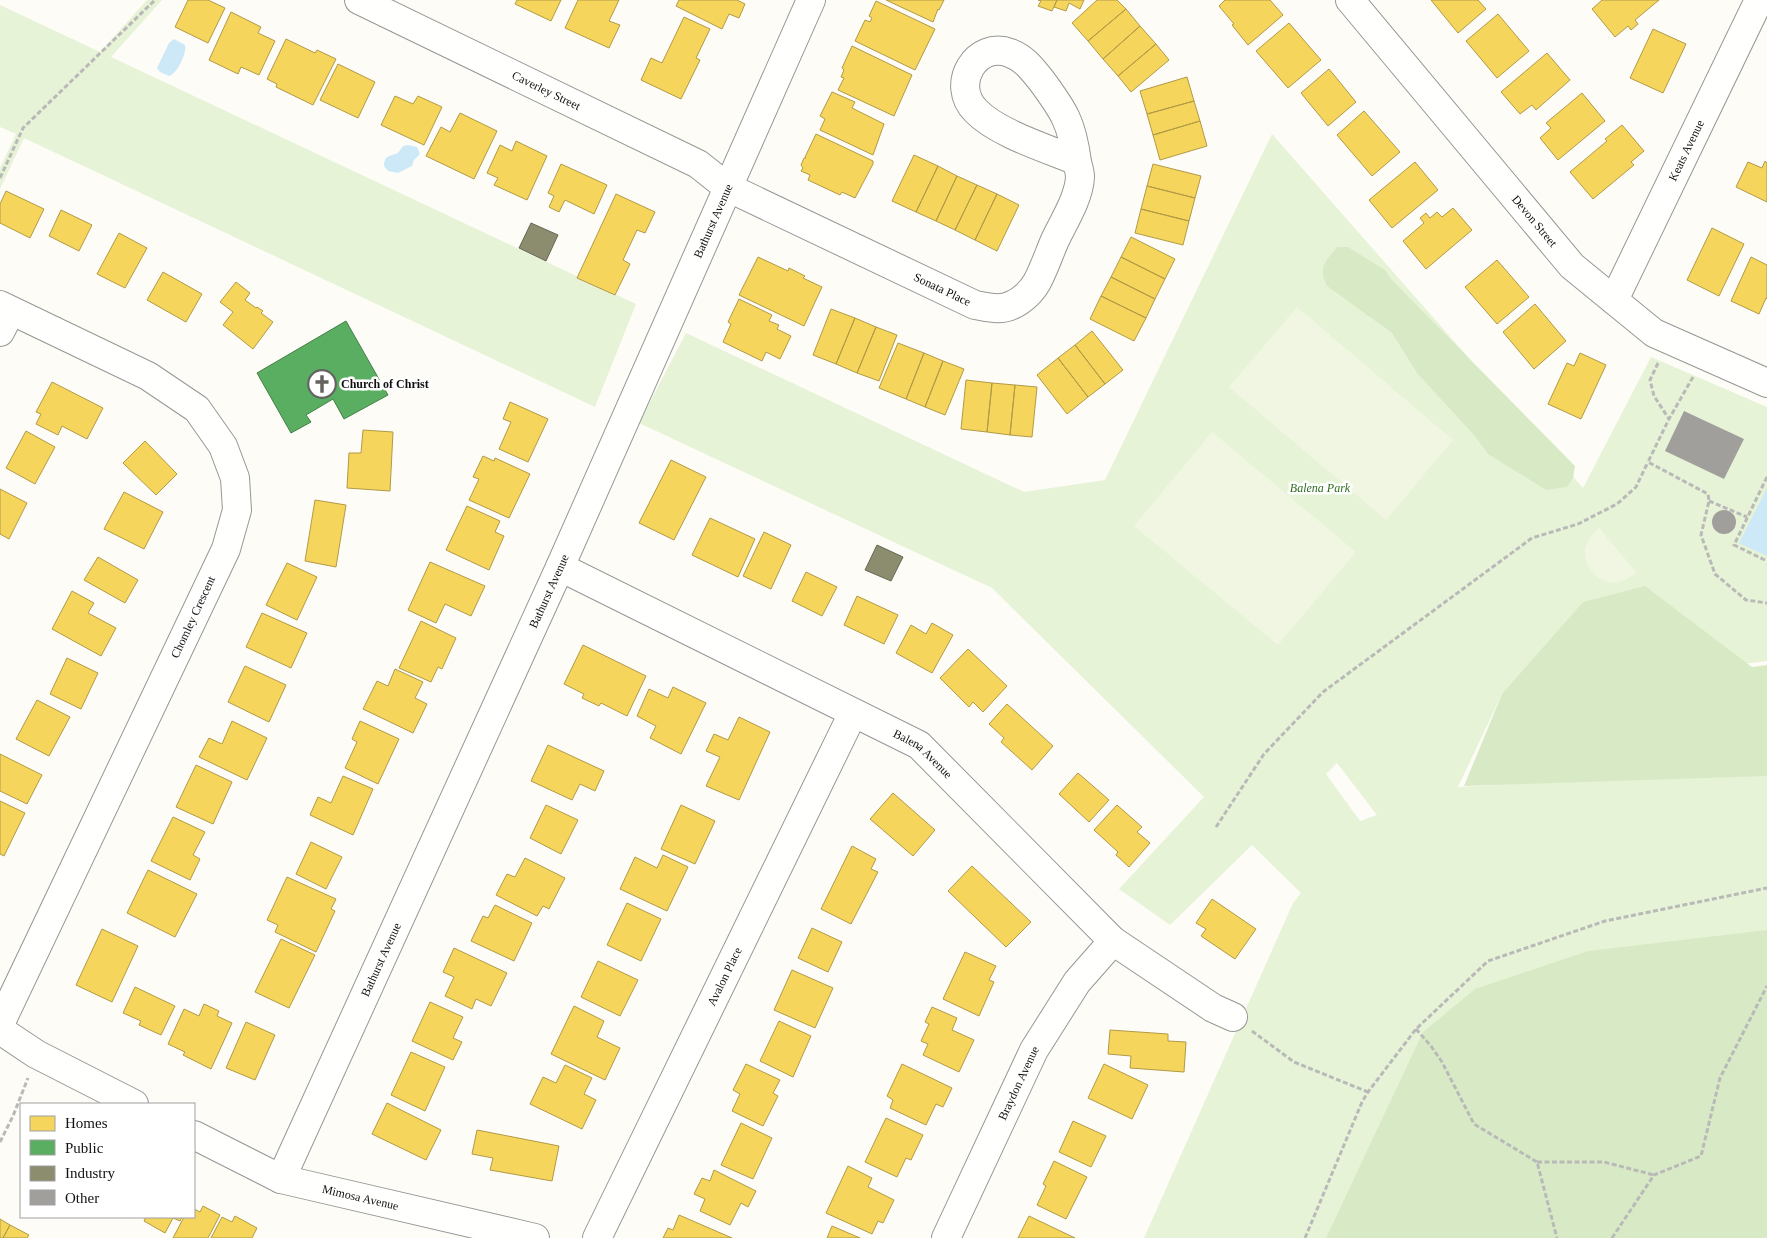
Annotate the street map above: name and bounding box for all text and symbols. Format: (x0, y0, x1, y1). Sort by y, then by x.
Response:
street label: Caverley Street (510, 68, 583, 113)
street label: Keats Avenue (1666, 118, 1707, 183)
street label: Bathurst Avenue (691, 182, 736, 260)
street label: Devon Street (1509, 192, 1561, 250)
street label: Sonata Place (911, 270, 973, 309)
church icon: Church of Christ (307, 369, 337, 399)
place label: Church of Christ (341, 377, 429, 391)
park label: Balena Park (1290, 481, 1351, 495)
street label: Bathurst Avenue (526, 552, 572, 630)
street label: Chomley Crescent (168, 573, 218, 660)
street label: Balena Avenue (891, 726, 955, 781)
street label: Bathurst Avenue (358, 921, 404, 999)
street label: Avalon Place (704, 945, 745, 1008)
street label: Braydon Avenue (995, 1043, 1042, 1122)
legend (20, 1103, 195, 1218)
text: Homes (65, 1115, 108, 1131)
text: Public (65, 1140, 104, 1156)
text: Industry (65, 1165, 115, 1181)
street label: Mimosa Avenue (321, 1182, 400, 1213)
text: Other (65, 1190, 99, 1206)

